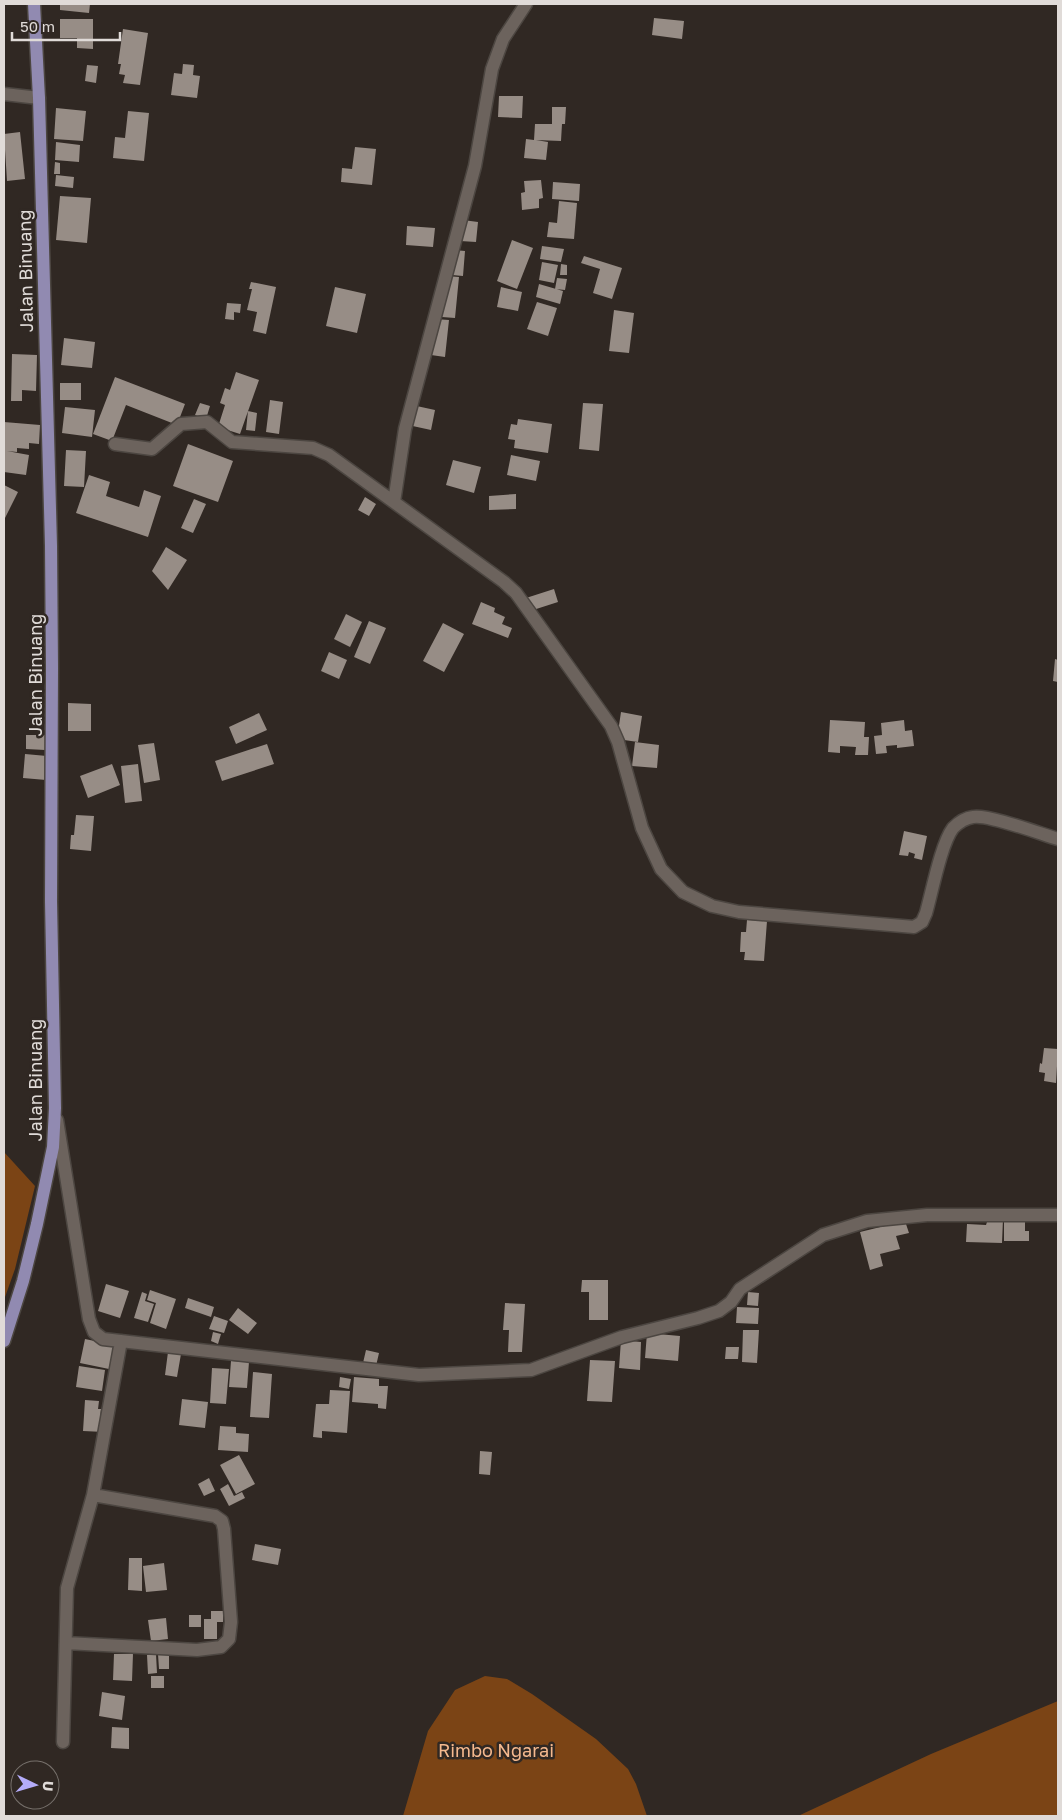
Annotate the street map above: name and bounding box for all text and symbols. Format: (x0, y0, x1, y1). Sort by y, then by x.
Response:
scale bar (12, 10, 120, 42)
text: 50 m (20, 17, 55, 35)
street label: Jalan Binuang (13, 209, 37, 333)
street label: Jalan Binuang (24, 614, 46, 736)
street label: Jalan Binuang (24, 1019, 46, 1141)
park label: Rimbo Ngarai (438, 1739, 554, 1761)
north arrow (10, 1760, 60, 1810)
text: U (40, 1780, 57, 1792)

